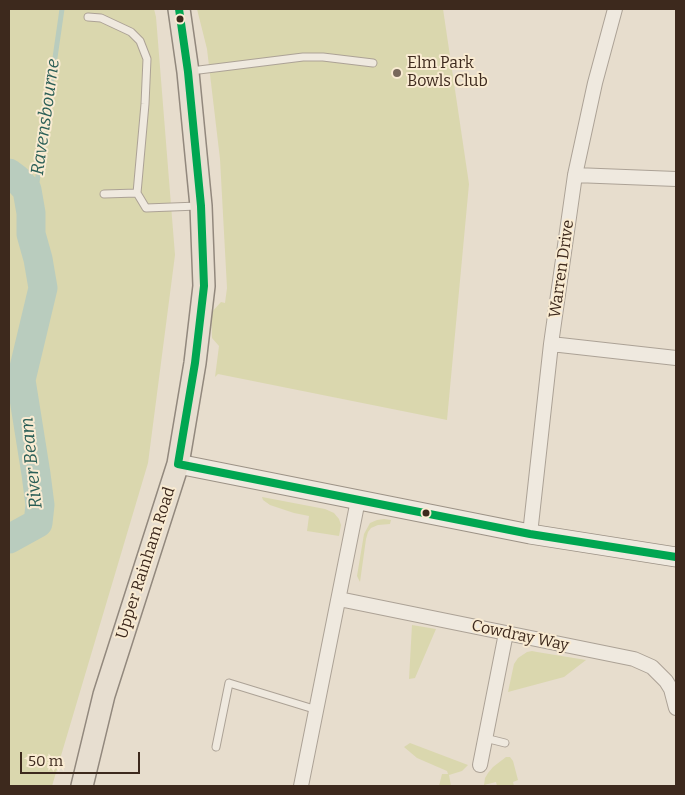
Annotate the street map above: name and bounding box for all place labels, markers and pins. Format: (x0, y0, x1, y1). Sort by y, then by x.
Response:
unlabelled marker (175, 14, 185, 24)
place label: Elm Park Bowls Club (407, 54, 488, 92)
marker: Elm Park Bowls Club (391, 67, 403, 79)
unlabelled marker (421, 508, 431, 518)

